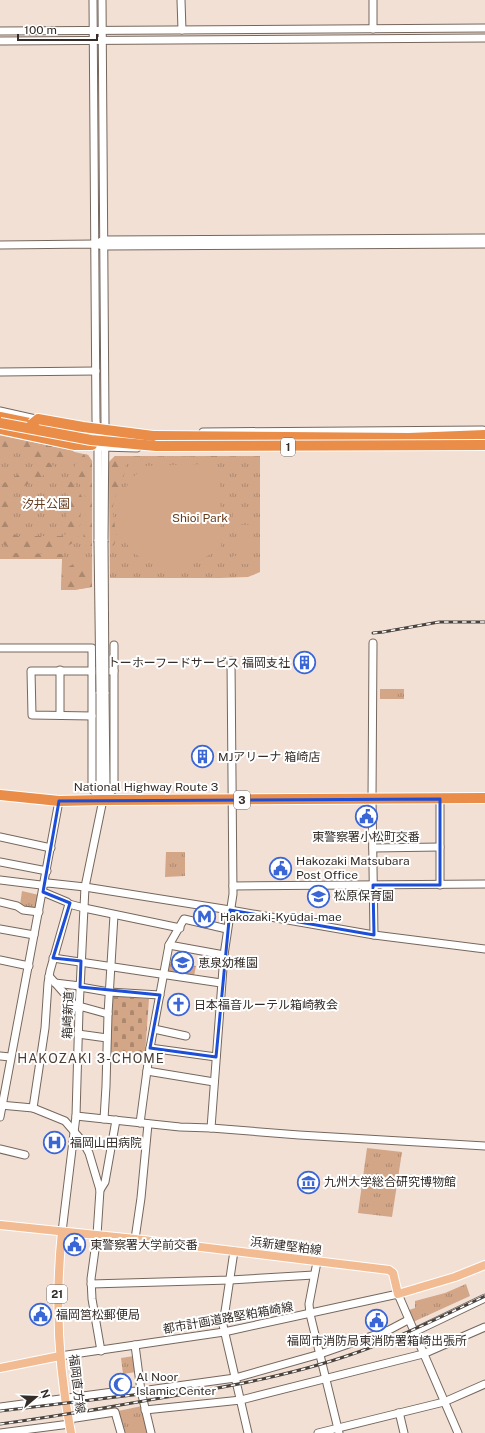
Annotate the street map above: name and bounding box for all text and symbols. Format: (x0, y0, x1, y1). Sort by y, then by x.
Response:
scale bar (18, 16, 97, 42)
text: 100 m (24, 23, 57, 37)
road number: 1 (281, 438, 295, 456)
park label: 汐井公園 (22, 497, 70, 511)
park label: Shioi Park (172, 511, 228, 525)
building icon: トーホーフードサービス 福岡支社 (292, 650, 318, 676)
place label: トーホーフードサービス 福岡支社 (108, 656, 290, 670)
building icon: MJアリーナ 箱崎店 (190, 744, 216, 770)
place label: MJアリーナ 箱崎店 (218, 750, 320, 764)
street label: National Highway Route 3 (74, 780, 218, 794)
road number: 3 (234, 791, 250, 809)
public building icon: 東警察署小松町交番 (353, 803, 379, 829)
place label: 東警察署小松町交番 (312, 830, 420, 844)
place label: Hakozaki Matsubara Post Office (296, 854, 410, 882)
public building icon: Hakozaki Matsubara Post Office (268, 855, 294, 881)
school or university icon: 松原保育園 (306, 883, 332, 909)
place label: 松原保育園 (334, 889, 394, 903)
metro station icon: Hakozaki-Kyūdai-mae (191, 904, 217, 930)
place label: Hakozaki-Kyūdai-mae (220, 910, 342, 924)
school or university icon: 恵泉幼稚園 (170, 950, 196, 976)
place label: 恵泉幼稚園 (198, 956, 258, 970)
street label: 箱崎新道 (60, 991, 76, 1039)
church icon: 日本福音ルーテル箱崎教会 (166, 992, 192, 1018)
place label: 日本福音ルーテル箱崎教会 (194, 998, 338, 1012)
district label: HAKOZAKI 3-CHOME (17, 1051, 165, 1066)
hospital icon: 福岡山田病院 (41, 1130, 67, 1156)
place label: 福岡山田病院 (70, 1136, 142, 1150)
museum icon: 九州大学総合研究博物館 (295, 1169, 321, 1195)
place label: 九州大学総合研究博物館 (324, 1175, 456, 1189)
public building icon: 東警察署大学前交番 (61, 1232, 87, 1258)
street label: 浜新建堅粕線 (249, 1235, 323, 1257)
place label: 東警察署大学前交番 (90, 1238, 198, 1252)
road number: 21 (47, 1285, 67, 1303)
street label: 都市計画道路堅粕箱崎線 (162, 1300, 294, 1336)
public building icon: 福岡筥松郵便局 (27, 1302, 53, 1328)
public building icon: 福岡市消防局東消防署箱崎出張所 (364, 1307, 390, 1333)
place label: 福岡筥松郵便局 (56, 1308, 140, 1322)
place label: 福岡市消防局東消防署箱崎出張所 (287, 1334, 467, 1348)
street label: 福岡直方線 (66, 1353, 88, 1415)
place label: Al Noor Islamic Center (136, 1370, 216, 1398)
mosque icon: Al Noor Islamic Center (107, 1371, 133, 1397)
north arrow (16, 1377, 56, 1417)
text: N (38, 1388, 53, 1400)

